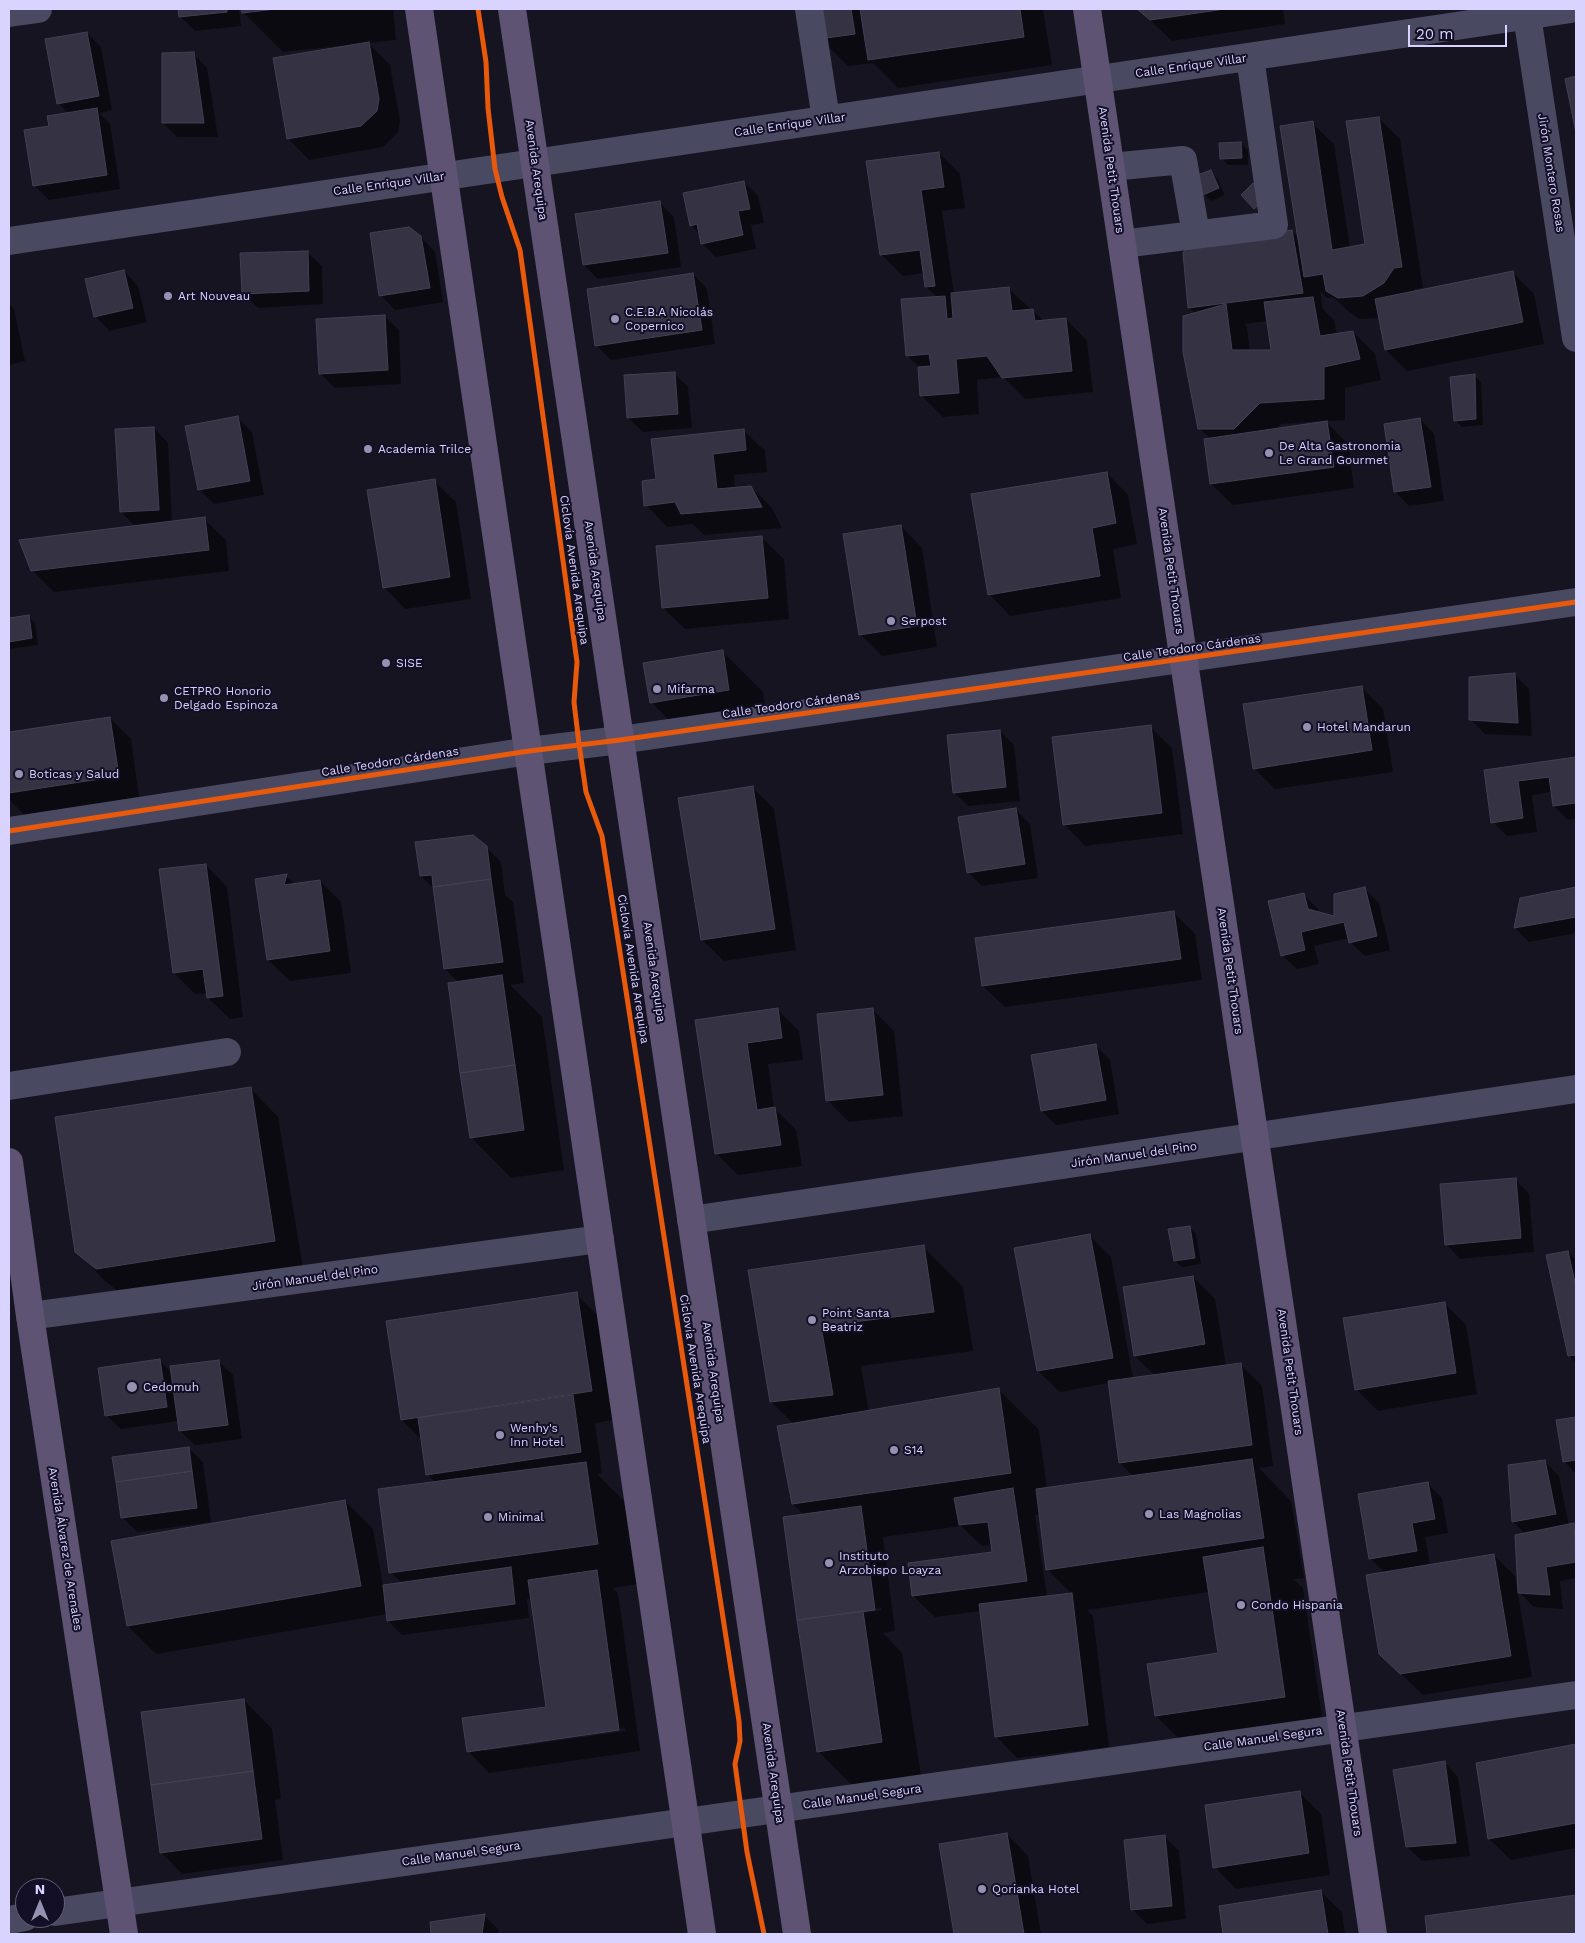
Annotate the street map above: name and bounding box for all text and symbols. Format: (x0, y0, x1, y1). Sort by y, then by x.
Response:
scale bar (1410, 15, 1509, 47)
text: 20 m (1416, 25, 1454, 43)
street label: Calle Enrique Villar (1134, 51, 1248, 81)
street label: Avenida Petit Thouars (1095, 106, 1127, 234)
street label: Calle Enrique Villar (733, 110, 847, 140)
street label: Jirón Montero Rosas (1534, 112, 1568, 234)
street label: Avenida Arequipa (522, 119, 550, 221)
street label: Calle Enrique Villar (332, 169, 446, 199)
place label: Art Nouveau (178, 289, 250, 303)
marker: Art Nouveau (162, 290, 174, 302)
place label: C.E.B.A Nicolás Copernico (625, 305, 713, 333)
marker: C.E.B.A Nicolás Copernico (609, 313, 621, 325)
place label: De Alta Gastronomia Le Grand Gourmet (1279, 439, 1401, 467)
place label: Academia Trilce (378, 442, 471, 456)
marker: Academia Trilce (362, 443, 374, 455)
marker: De Alta Gastronomia Le Grand Gourmet (1263, 447, 1275, 459)
street label: Ciclovía Avenida Arequipa (556, 494, 592, 646)
street label: Avenida Petit Thouars (1155, 507, 1187, 635)
street label: Avenida Arequipa (581, 520, 609, 622)
place label: Serpost (901, 614, 947, 628)
marker: Serpost (885, 615, 897, 627)
street label: Calle Teodoro Cárdenas (1122, 631, 1262, 665)
place label: SISE (396, 656, 423, 670)
marker: SISE (380, 657, 392, 669)
place label: Mifarma (667, 682, 715, 696)
marker: Mifarma (651, 683, 663, 695)
place label: CETPRO Honorio Delgado Espinoza (174, 684, 278, 712)
street label: Calle Teodoro Cárdenas (721, 688, 861, 722)
marker: CETPRO Honorio Delgado Espinoza (158, 692, 170, 704)
place label: Hotel Mandarun (1317, 720, 1411, 734)
marker: Hotel Mandarun (1301, 721, 1313, 733)
street label: Calle Teodoro Cárdenas (320, 744, 460, 780)
place label: Boticas y Salud (29, 767, 119, 781)
marker: Boticas y Salud (13, 768, 25, 780)
street label: Ciclovía Avenida Arequipa (614, 893, 652, 1045)
street label: Avenida Petit Thouars (1214, 907, 1246, 1035)
street label: Avenida Arequipa (640, 921, 668, 1023)
street label: Jirón Manuel del Pino (1070, 1139, 1198, 1171)
street label: Jirón Manuel del Pino (251, 1262, 379, 1294)
street label: Ciclovía Avenida Arequipa (676, 1293, 714, 1445)
place label: Point Santa Beatriz (822, 1306, 890, 1334)
street label: Avenida Petit Thouars (1274, 1308, 1306, 1436)
marker: Point Santa Beatriz (806, 1314, 818, 1326)
street label: Avenida Arequipa (699, 1321, 727, 1423)
marker: Cedomuh (125, 1380, 139, 1394)
place label: Cedomuh (143, 1380, 199, 1394)
place label: Wenhy's Inn Hotel (510, 1421, 564, 1449)
marker: Wenhy's Inn Hotel (494, 1429, 506, 1441)
place label: S14 (904, 1443, 924, 1457)
marker: S14 (888, 1444, 900, 1456)
street label: Avenida Álvarez de Arenales (45, 1466, 85, 1632)
place label: Las Magnolias (1159, 1507, 1241, 1521)
marker: Las Magnolias (1143, 1508, 1155, 1520)
place label: Minimal (498, 1510, 544, 1524)
marker: Minimal (482, 1511, 494, 1523)
place label: Instituto Arzobispo Loayza (839, 1549, 941, 1577)
marker: Instituto Arzobispo Loayza (823, 1557, 835, 1569)
place label: Condo Hispania (1251, 1598, 1343, 1612)
marker: Condo Hispania (1235, 1599, 1247, 1611)
street label: Avenida Petit Thouars (1333, 1709, 1365, 1837)
street label: Avenida Arequipa (759, 1722, 787, 1824)
street label: Calle Manuel Segura (1203, 1724, 1323, 1754)
street label: Calle Manuel Segura (802, 1782, 922, 1812)
street label: Calle Manuel Segura (401, 1839, 521, 1869)
north arrow (15, 1878, 65, 1928)
text: N (35, 1881, 45, 1897)
place label: Qorianka Hotel (992, 1882, 1079, 1896)
marker: Qorianka Hotel (976, 1883, 988, 1895)

